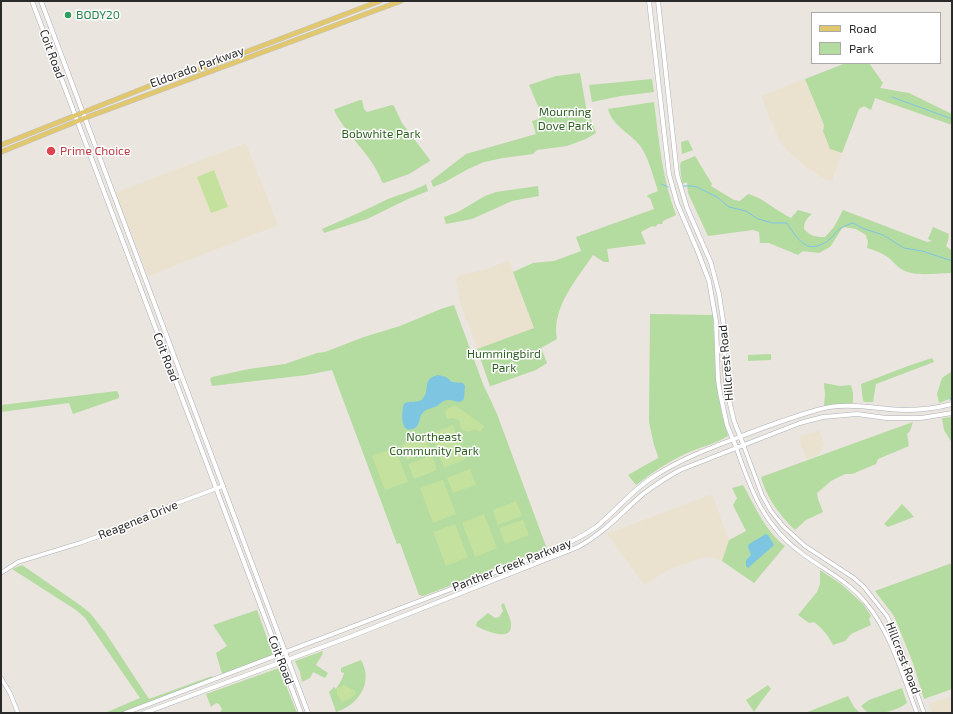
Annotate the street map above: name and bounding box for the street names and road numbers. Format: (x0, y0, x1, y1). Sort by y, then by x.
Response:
street label: Coit Road (36, 27, 68, 81)
street label: Eldorado Parkway (148, 43, 246, 91)
street label: Hillcrest Road (716, 324, 736, 402)
street label: Coit Road (150, 330, 182, 384)
street label: Reagenea Drive (96, 497, 180, 543)
street label: Panther Creek Parkway (450, 536, 574, 594)
street label: Hillcrest Road (883, 620, 923, 696)
street label: Coit Road (265, 633, 297, 687)

